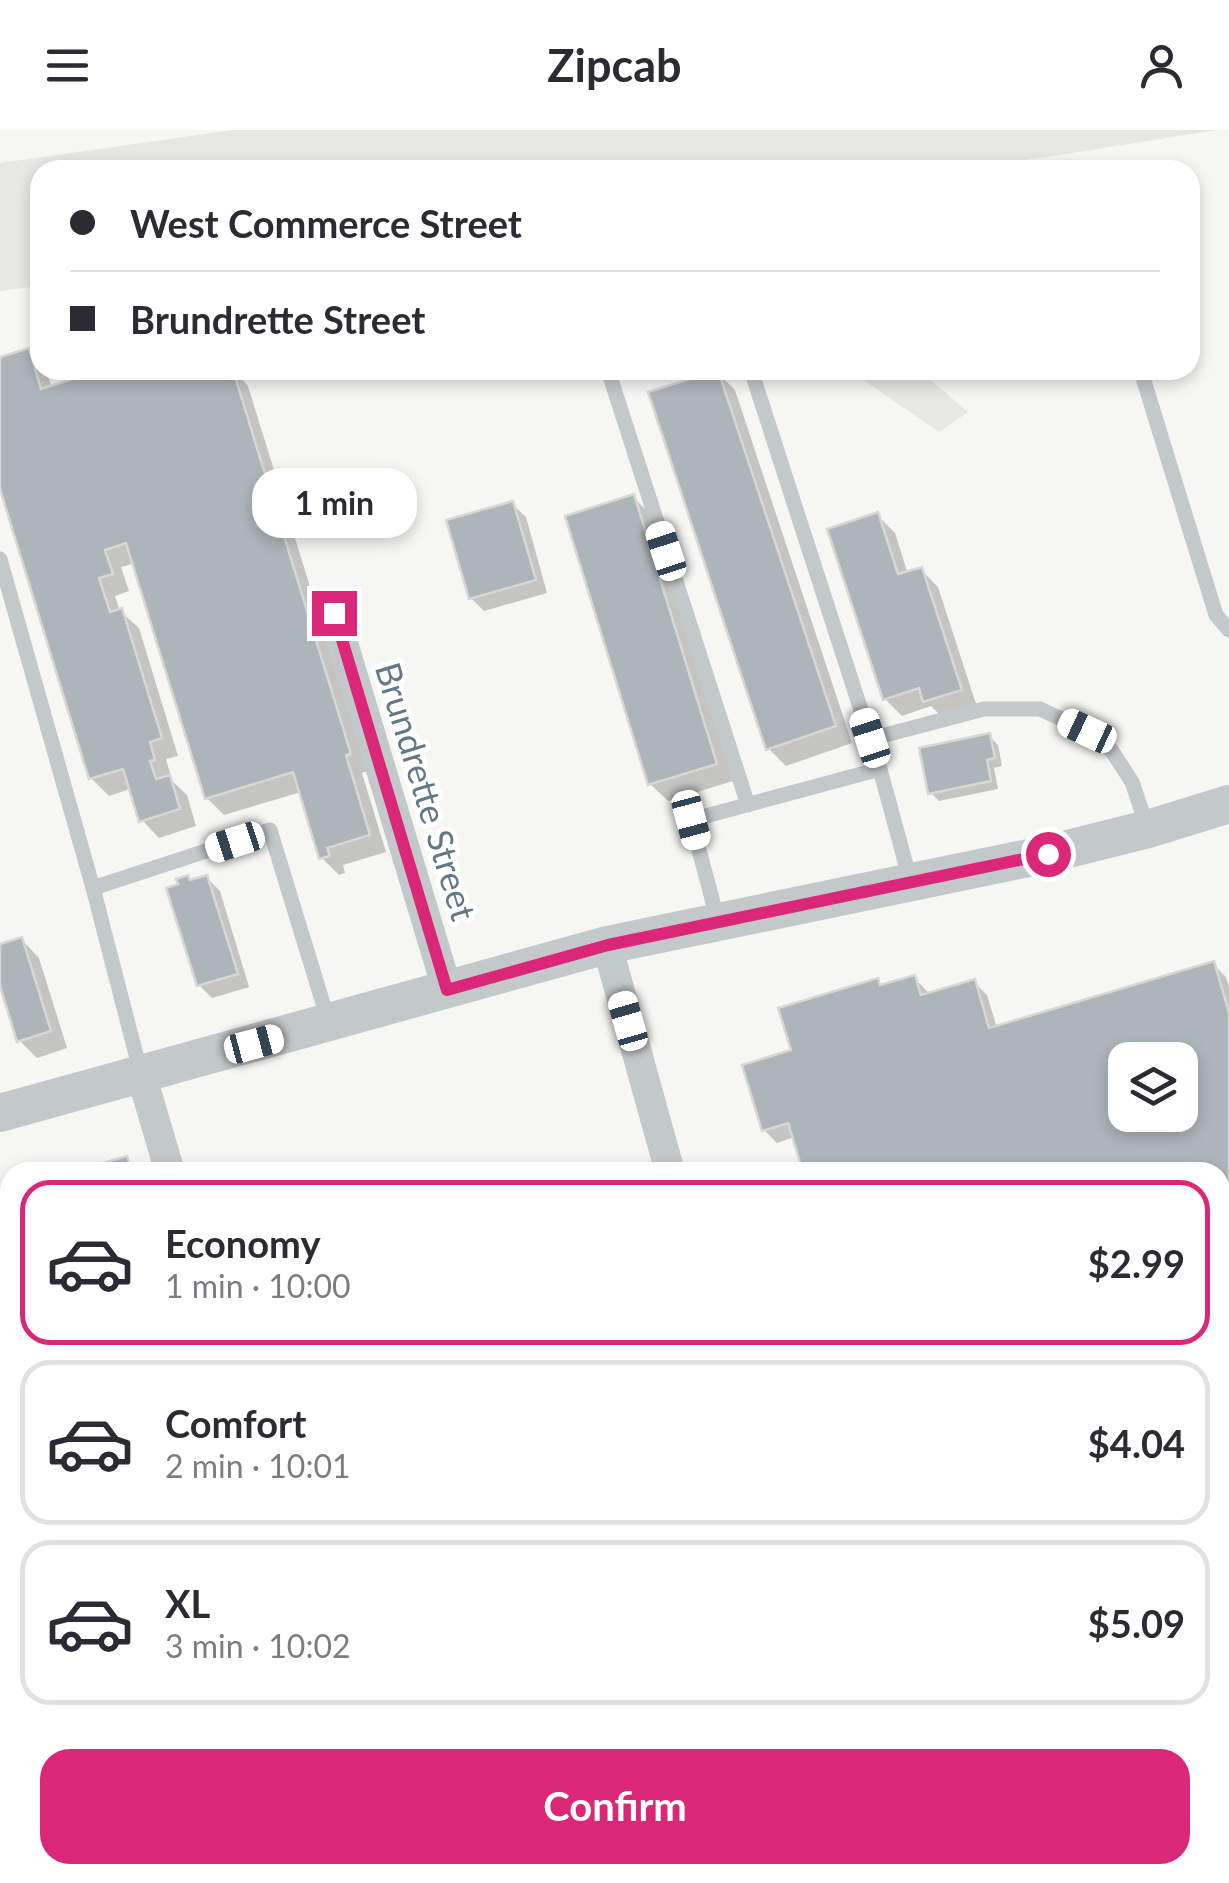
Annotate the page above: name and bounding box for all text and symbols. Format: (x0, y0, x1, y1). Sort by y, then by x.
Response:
icon: menu (40, 38, 95, 93)
text: Zipcab (547, 38, 682, 92)
icon: person (1134, 38, 1189, 93)
text: West Commerce Street (130, 200, 522, 246)
text: Brundrette Street (130, 296, 425, 342)
callout: 1 min (252, 468, 416, 538)
text: 1 min (295, 483, 374, 522)
car (642, 518, 690, 584)
route end (312, 591, 357, 636)
street label: Brundrette Street (368, 657, 486, 925)
car (846, 705, 894, 771)
car (1053, 705, 1121, 757)
car (669, 787, 713, 853)
car (202, 818, 268, 866)
route start (1026, 832, 1071, 877)
car (605, 988, 651, 1054)
car (221, 1022, 287, 1066)
map controls (1108, 1042, 1198, 1132)
button: layers (1108, 1042, 1198, 1132)
icon: car (45, 1218, 135, 1308)
text: Economy (165, 1220, 320, 1266)
text: $2.99 (1088, 1240, 1185, 1286)
text: 1 min · 10:00 (165, 1266, 351, 1305)
icon: car (45, 1398, 135, 1488)
text: Comfort (165, 1400, 306, 1446)
text: $4.04 (1088, 1420, 1185, 1466)
text: 2 min · 10:01 (165, 1446, 351, 1485)
icon: car (45, 1578, 135, 1668)
text: XL (165, 1580, 210, 1626)
text: $5.09 (1088, 1600, 1185, 1646)
text: 3 min · 10:02 (165, 1626, 351, 1665)
button: Confirm (40, 1749, 1190, 1864)

